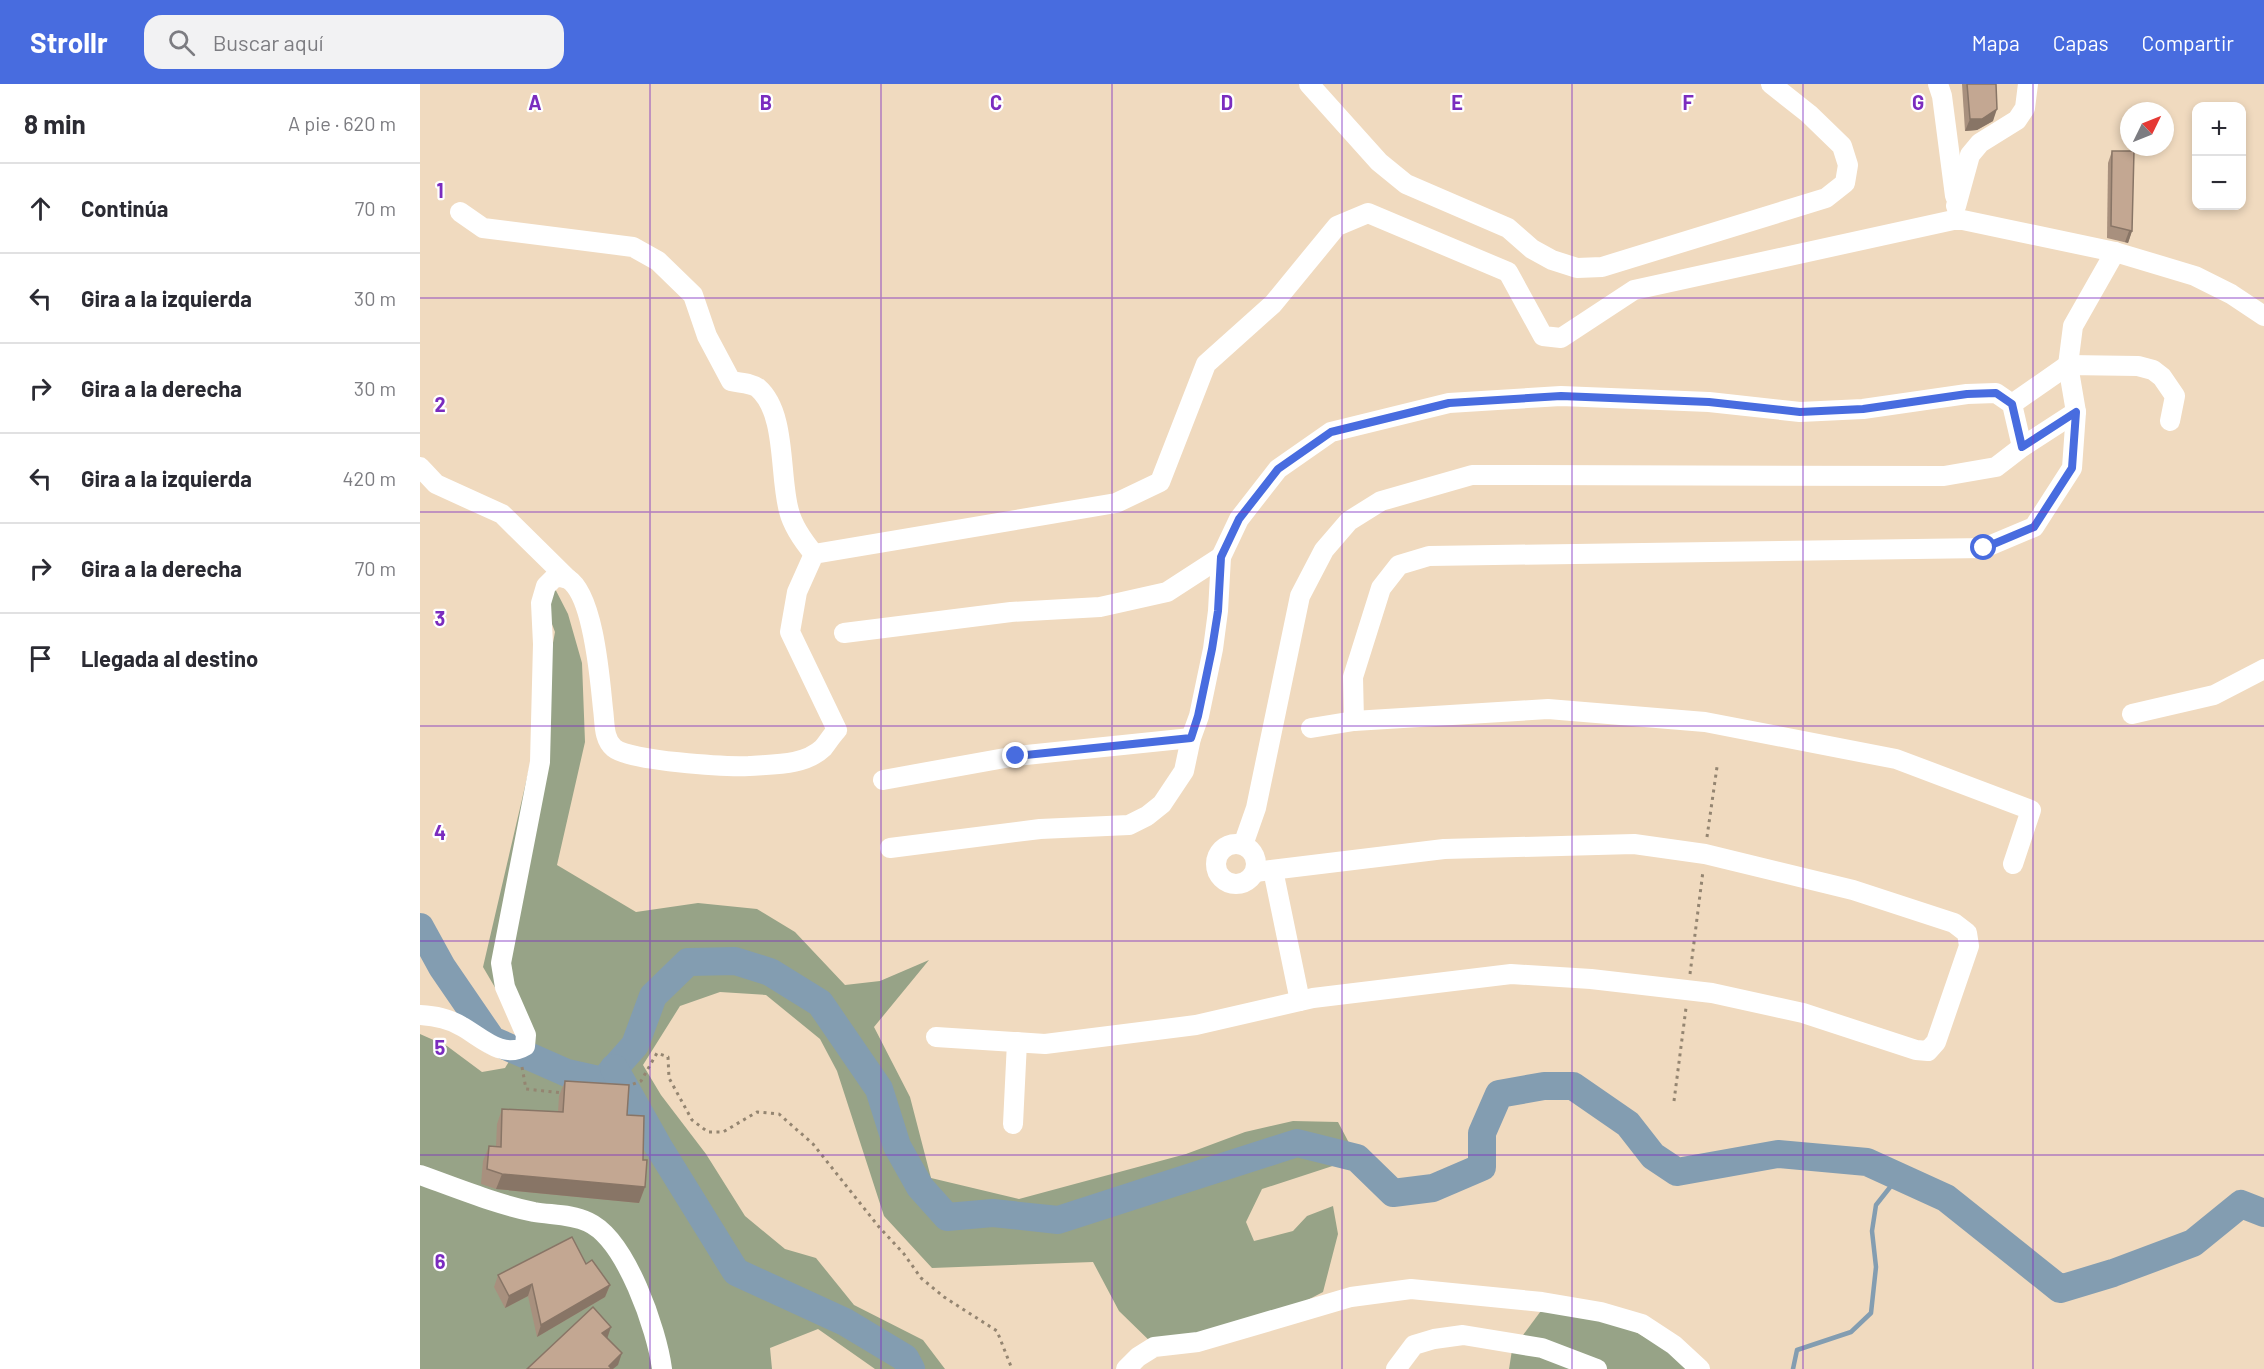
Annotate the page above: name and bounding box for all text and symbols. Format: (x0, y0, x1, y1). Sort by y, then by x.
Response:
search box (144, 15, 564, 69)
text: Strollr (30, 25, 108, 59)
icon: search (165, 26, 198, 59)
text: Buscar aquí (213, 29, 323, 55)
text: Mapa (1972, 30, 2020, 55)
text: Capas (2053, 30, 2109, 55)
text: Compartir (2142, 30, 2234, 55)
text: A (528, 90, 542, 114)
text: B (760, 90, 772, 114)
text: C (990, 90, 1002, 114)
text: D (1221, 90, 1233, 114)
text: E (1451, 90, 1463, 114)
text: F (1682, 90, 1694, 114)
text: G (1912, 90, 1924, 114)
north arrow (2120, 102, 2174, 156)
map controls (2192, 102, 2246, 210)
button: + (2192, 102, 2246, 156)
text: 8 min (24, 108, 86, 139)
text: A pie · 620 m (288, 111, 396, 135)
button: − (2192, 156, 2246, 210)
text: 1 (436, 178, 444, 202)
icon: ahead (24, 192, 57, 225)
text: Continúa (81, 195, 168, 221)
text: 70 m (355, 196, 396, 220)
icon: left (24, 282, 57, 315)
text: Gira a la izquierda (81, 285, 252, 311)
text: 30 m (354, 286, 396, 310)
icon: right (24, 372, 57, 405)
text: Gira a la derecha (81, 375, 242, 401)
text: 30 m (354, 376, 396, 400)
text: 2 (434, 392, 446, 416)
icon: left (24, 462, 57, 495)
text: Gira a la izquierda (81, 465, 252, 491)
text: 420 m (342, 466, 396, 490)
route start (1970, 534, 1996, 560)
icon: right (24, 552, 57, 585)
text: Gira a la derecha (81, 555, 242, 581)
text: 70 m (355, 556, 396, 580)
text: 3 (435, 606, 445, 630)
icon: arrive (24, 642, 57, 675)
text: Llegada al destino (81, 645, 258, 671)
route end (1002, 742, 1028, 768)
text: 4 (434, 820, 446, 844)
text: 5 (435, 1035, 446, 1059)
text: 6 (435, 1249, 446, 1273)

